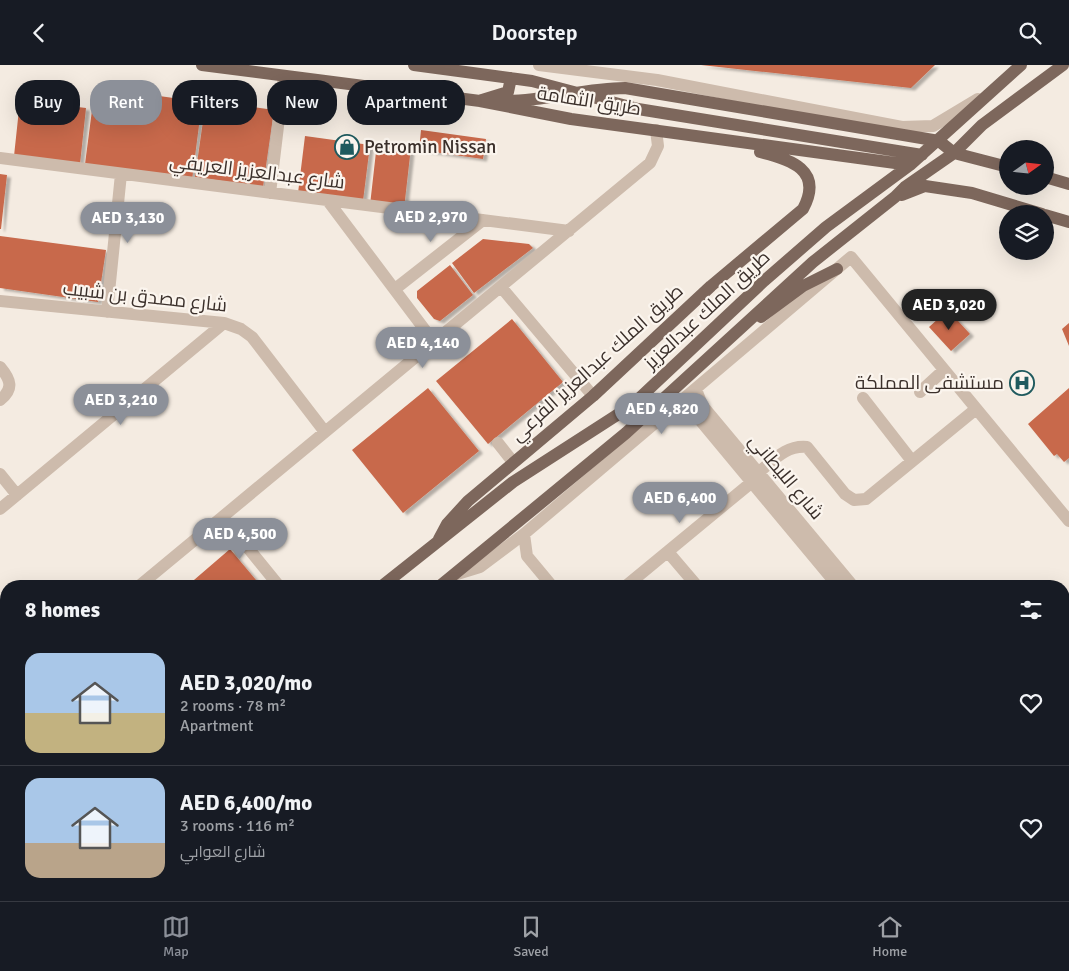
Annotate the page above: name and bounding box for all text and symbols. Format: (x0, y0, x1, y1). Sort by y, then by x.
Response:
icon: back (25, 19, 53, 47)
text: Doorstep (491, 19, 578, 46)
icon: search (1016, 19, 1044, 47)
chip: Buy (15, 80, 80, 125)
chip: Rent (90, 80, 162, 125)
chip: Filters (172, 80, 257, 125)
chip: New (267, 80, 337, 125)
chip: Apartment (347, 80, 465, 125)
street label: طريق الثمامة (535, 81, 643, 121)
shop icon: Petromin Nissan (334, 134, 360, 160)
place label: Petromin Nissan (364, 135, 496, 159)
north arrow (999, 140, 1054, 195)
map controls (999, 140, 1054, 260)
street label: شارع عبدالعزيز العريفي (168, 149, 346, 197)
pin: AED 3,130 (71, 201, 185, 244)
pin: AED 2,970 (374, 201, 488, 243)
button: layers (999, 205, 1054, 260)
text: AED 2,970 (395, 207, 467, 227)
text: AED 3,130 (92, 208, 164, 228)
street label: طريق الملك عبدالعزيز (638, 245, 775, 375)
street label: شارع مصدق بن شبيب (62, 276, 228, 319)
street label: طريق الملك عبدالعزيز الفرعي (506, 279, 690, 448)
pin: AED 3,020 (892, 289, 1006, 331)
text: AED 3,020 (913, 295, 985, 315)
pin: AED 4,140 (366, 327, 480, 369)
text: AED 4,140 (387, 333, 459, 353)
hospital icon: مستشفى المملكة (1009, 370, 1035, 396)
place label: مستشفى المملكة (855, 371, 1004, 395)
pin: AED 3,210 (64, 383, 178, 426)
text: AED 3,210 (85, 390, 157, 410)
pin: AED 4,820 (605, 393, 719, 435)
text: AED 4,820 (626, 399, 698, 419)
street label: شارع الليطاني (742, 429, 829, 526)
pin: AED 6,400 (623, 481, 737, 524)
text: AED 6,400 (644, 488, 716, 508)
pin: AED 4,500 (183, 517, 297, 560)
text: AED 4,500 (204, 524, 276, 544)
icon: filters (1017, 596, 1045, 624)
text: 8 homes (25, 597, 100, 623)
text: AED 3,020/mo (180, 670, 312, 696)
icon: home (65, 673, 125, 733)
icon: heart (1017, 689, 1045, 717)
text: 2 rooms · 78 m² (180, 696, 286, 716)
text: Apartment (180, 716, 253, 736)
text: AED 6,400/mo (180, 790, 312, 816)
icon: home (65, 798, 125, 858)
icon: heart (1017, 814, 1045, 842)
text: 3 rooms · 116 m² (180, 816, 295, 836)
text: شارع العوابي (180, 842, 265, 862)
tab: Map (162, 913, 190, 960)
tab: Saved (513, 913, 549, 960)
tab: Home (872, 913, 907, 960)

